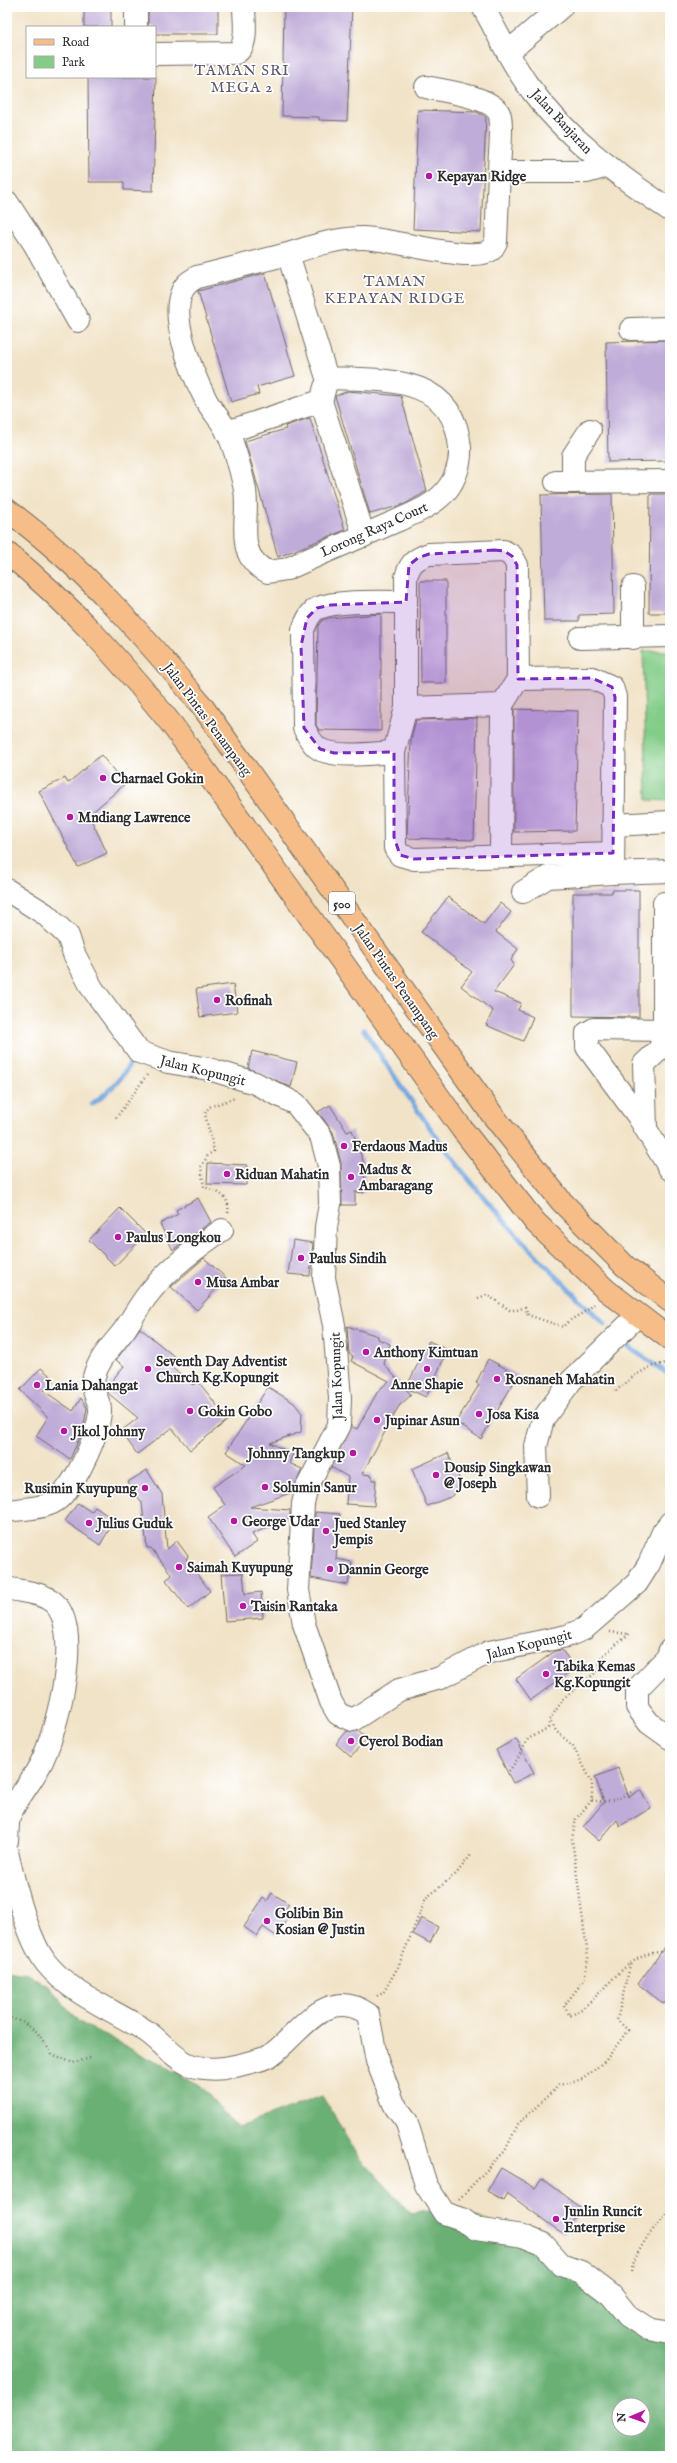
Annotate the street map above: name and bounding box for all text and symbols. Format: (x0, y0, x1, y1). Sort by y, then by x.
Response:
legend (26, 26, 156, 78)
text: Road (62, 35, 90, 50)
text: Park (62, 55, 85, 70)
district label: TAMAN SRI MEGA 2 (194, 61, 290, 97)
street label: Jalan Banjaran (525, 84, 596, 158)
place label: Kepayan Ridge (437, 168, 527, 186)
marker: Kepayan Ridge (424, 171, 434, 181)
district label: TAMAN KEPAYAN RIDGE (325, 272, 465, 308)
street label: Lorong Raya Court (318, 498, 431, 562)
street label: Jalan Pintas Penampang (158, 658, 256, 780)
place label: Charnael Gokin (111, 770, 204, 788)
marker: Charnael Gokin (98, 773, 108, 783)
place label: Mndiang Lawrence (78, 809, 191, 827)
marker: Mndiang Lawrence (65, 812, 75, 822)
road number: 500 (329, 892, 355, 914)
street label: Jalan Pintas Penampang (348, 919, 443, 1043)
place label: Rofinah (225, 992, 273, 1010)
marker: Rofinah (212, 995, 222, 1005)
street label: Jalan Kopungit (156, 1051, 248, 1090)
place label: Ferdaous Madus (352, 1138, 448, 1156)
marker: Ferdaous Madus (339, 1141, 349, 1151)
place label: Madus & Ambaragang (358, 1161, 434, 1195)
place label: Riduan Mahatin (235, 1166, 330, 1184)
marker: Riduan Mahatin (222, 1169, 232, 1179)
marker: Madus & Ambaragang (346, 1172, 356, 1182)
place label: Paulus Longkou (126, 1229, 222, 1247)
marker: Paulus Longkou (113, 1232, 123, 1242)
place label: Paulus Sindih (309, 1250, 387, 1268)
marker: Paulus Sindih (296, 1253, 306, 1263)
place label: Musa Ambar (206, 1274, 280, 1292)
marker: Musa Ambar (193, 1277, 203, 1287)
street label: Jalan Kopungit (326, 1332, 348, 1422)
place label: Anthony Kimtuan (373, 1344, 479, 1362)
marker: Anthony Kimtuan (361, 1347, 371, 1357)
place label: Seventh Day Adventist Church Kg.Kopungit (156, 1353, 287, 1387)
marker: Seventh Day Adventist Church Kg.Kopungit (143, 1364, 153, 1374)
marker: Anne Shapie (422, 1364, 432, 1374)
place label: Rosnaneh Mahatin (505, 1371, 615, 1389)
marker: Rosnaneh Mahatin (492, 1374, 502, 1384)
place label: Anne Shapie (390, 1376, 464, 1394)
place label: Lania Dahangat (45, 1377, 138, 1395)
marker: Lania Dahangat (32, 1380, 42, 1390)
place label: Gokin Gobo (198, 1403, 273, 1421)
marker: Gokin Gobo (185, 1406, 195, 1416)
place label: Josa Kisa (485, 1406, 540, 1424)
marker: Josa Kisa (474, 1409, 484, 1419)
place label: Jupinar Asun (383, 1412, 460, 1430)
marker: Jupinar Asun (372, 1415, 382, 1425)
place label: Jikol Johnny (70, 1423, 146, 1441)
marker: Jikol Johnny (59, 1426, 69, 1436)
place label: Johnny Tangkup (245, 1445, 345, 1463)
marker: Johnny Tangkup (348, 1448, 358, 1458)
place label: Dousip Singkawan @ Joseph (444, 1459, 552, 1493)
marker: Dousip Singkawan @ Joseph (431, 1470, 441, 1480)
place label: Solumin Sanur (273, 1479, 358, 1497)
place label: Rusimin Kuyupung (24, 1480, 138, 1498)
marker: Solumin Sanur (260, 1482, 270, 1492)
marker: Rusimin Kuyupung (140, 1483, 150, 1493)
place label: George Udar (242, 1513, 320, 1531)
place label: Julius Guduk (95, 1515, 173, 1533)
place label: Jued Stanley Jempis (332, 1515, 407, 1549)
marker: George Udar (229, 1516, 239, 1526)
marker: Julius Guduk (84, 1518, 94, 1528)
marker: Jued Stanley Jempis (321, 1526, 331, 1536)
place label: Saimah Kuyupung (187, 1559, 294, 1577)
place label: Dannin George (338, 1561, 429, 1579)
marker: Saimah Kuyupung (174, 1562, 184, 1572)
marker: Dannin George (325, 1564, 335, 1574)
place label: Taisin Rantaka (250, 1598, 339, 1616)
marker: Taisin Rantaka (238, 1601, 248, 1611)
street label: Jalan Kopungit (483, 1626, 574, 1665)
place label: Tabika Kemas Kg.Kopungit (553, 1658, 635, 1692)
marker: Tabika Kemas Kg.Kopungit (541, 1669, 551, 1679)
place label: Cyerol Bodian (359, 1733, 444, 1751)
marker: Cyerol Bodian (346, 1736, 356, 1746)
place label: Golibin Bin Kosian @ Justin (275, 1905, 365, 1939)
marker: Golibin Bin Kosian @ Justin (262, 1916, 272, 1926)
place label: Junlin Runcit Enterprise (562, 2203, 642, 2237)
marker: Junlin Runcit Enterprise (551, 2214, 561, 2224)
north arrow (611, 2397, 651, 2437)
text: N (615, 2412, 629, 2423)

